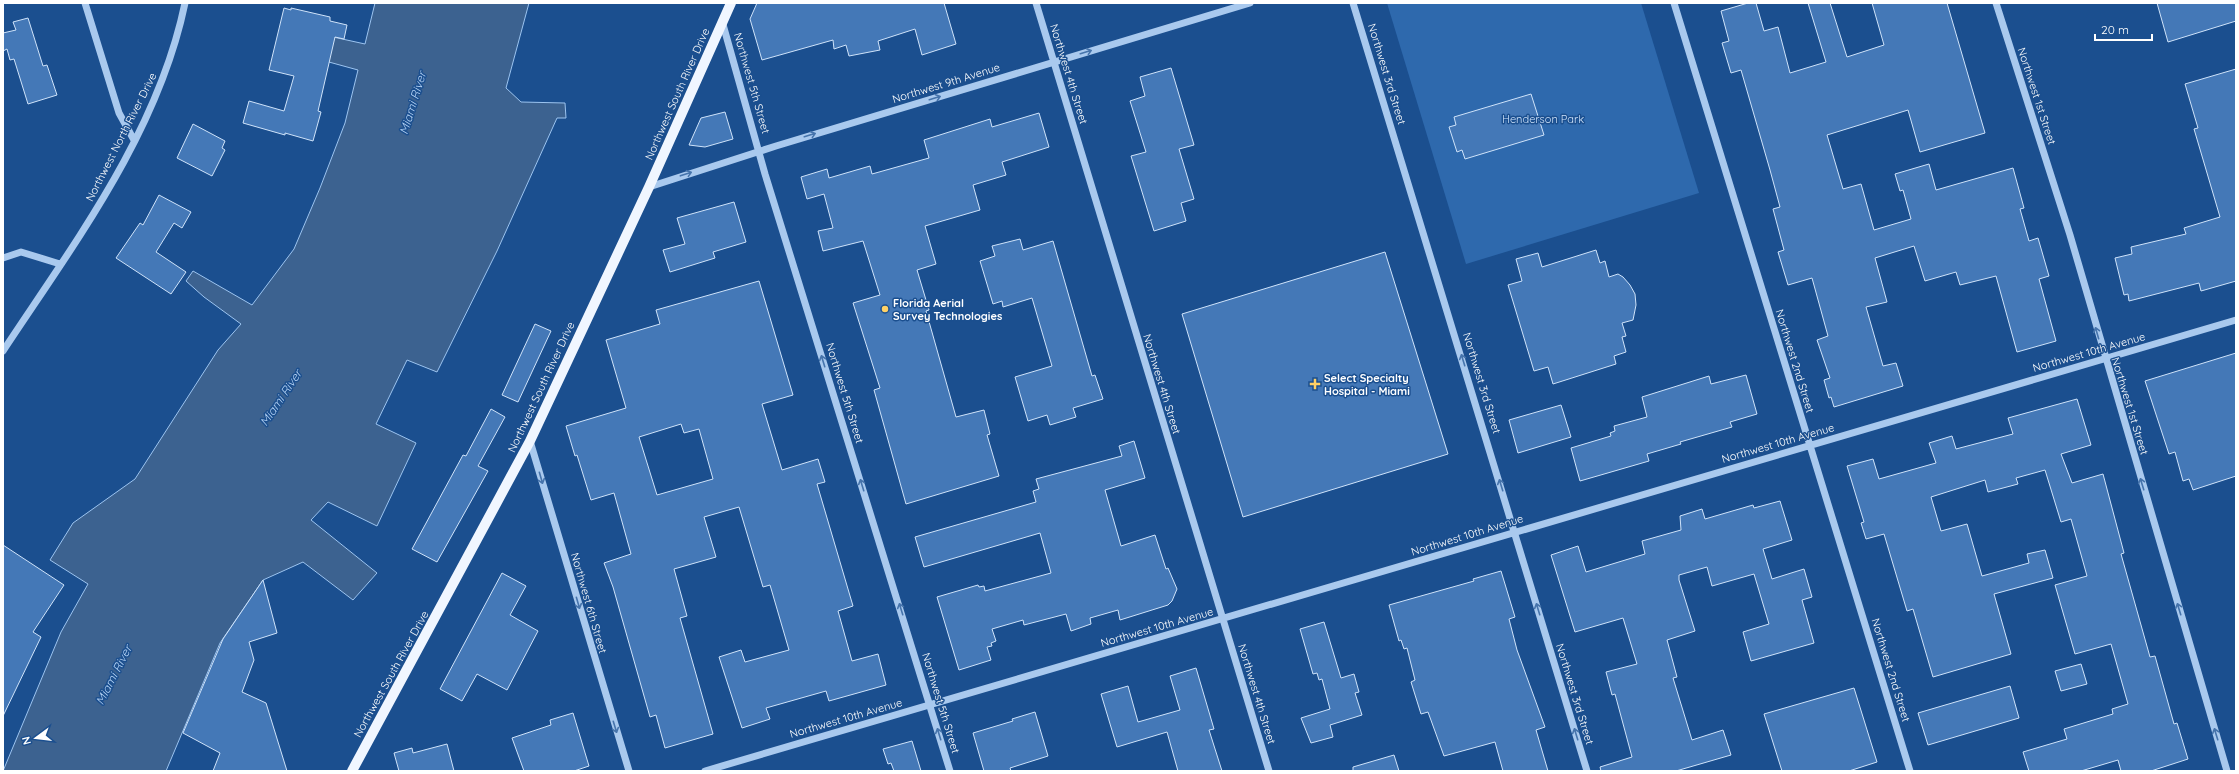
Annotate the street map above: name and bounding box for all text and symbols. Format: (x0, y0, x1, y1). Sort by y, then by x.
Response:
scale bar (2095, 16, 2152, 42)
street label: Northwest 4th Street (1047, 22, 1091, 126)
street label: Northwest 3rd Street (1365, 22, 1409, 126)
text: 20 m (2101, 22, 2129, 37)
street label: Northwest South River Drive (642, 26, 712, 162)
street label: Northwest 5th Street (731, 31, 773, 135)
street label: Northwest 1st Street (2015, 46, 2059, 147)
one-way arrow (1079, 48, 1092, 55)
street label: Northwest 9th Avenue (890, 60, 1002, 106)
water label: Miami River (396, 68, 430, 136)
street label: Northwest North River Drive (82, 70, 160, 204)
one-way arrow (928, 94, 941, 101)
park label: Henderson Park (1502, 112, 1584, 126)
one-way arrow (804, 131, 817, 138)
one-way arrow (680, 170, 693, 177)
place label: Florida Aerial Survey Technologies (893, 296, 1002, 323)
marker: Florida Aerial Survey Technologies (880, 304, 890, 314)
street label: Northwest 2nd Street (1773, 308, 1817, 415)
street label: Northwest South River Drive (504, 319, 578, 455)
one-way arrow (2093, 327, 2100, 340)
street label: Northwest 10th Avenue (2031, 329, 2147, 375)
street label: Northwest 3rd Street (1460, 331, 1504, 435)
street label: Northwest 4th Street (1140, 332, 1184, 436)
street label: Northwest 5th Street (823, 341, 867, 445)
one-way arrow (1459, 354, 1466, 367)
one-way arrow (819, 355, 827, 367)
street label: Northwest 1st Street (2109, 356, 2152, 457)
water label: Miami River (256, 366, 306, 429)
place label: Select Specialty Hospital - Miami (1324, 371, 1410, 398)
marker: Select Specialty Hospital - Miami (1309, 378, 1321, 390)
street label: Northwest 10th Avenue (1720, 420, 1836, 466)
one-way arrow (538, 471, 545, 484)
one-way arrow (1497, 478, 1504, 491)
one-way arrow (2138, 478, 2145, 491)
one-way arrow (858, 479, 865, 492)
street label: Northwest 10th Avenue (1409, 511, 1525, 559)
street label: Northwest 6th Street (568, 551, 610, 655)
one-way arrow (575, 596, 582, 609)
one-way arrow (1534, 603, 1541, 616)
one-way arrow (2175, 603, 2182, 616)
one-way arrow (896, 604, 904, 616)
street label: Northwest 10th Avenue (1099, 604, 1215, 650)
street label: Northwest South River Drive (350, 608, 432, 740)
street label: Northwest 2nd Street (1869, 617, 1913, 724)
water label: Miami River (92, 641, 136, 707)
street label: Northwest 4th Street (1235, 642, 1279, 746)
street label: Northwest 3rd Street (1553, 642, 1597, 746)
street label: Northwest 5th Street (919, 651, 963, 755)
street label: Northwest 10th Avenue (788, 695, 904, 741)
north arrow (16, 718, 56, 758)
one-way arrow (612, 721, 620, 733)
one-way arrow (935, 727, 942, 740)
one-way arrow (1572, 727, 1579, 740)
one-way arrow (2212, 727, 2219, 740)
text: N (19, 735, 34, 746)

